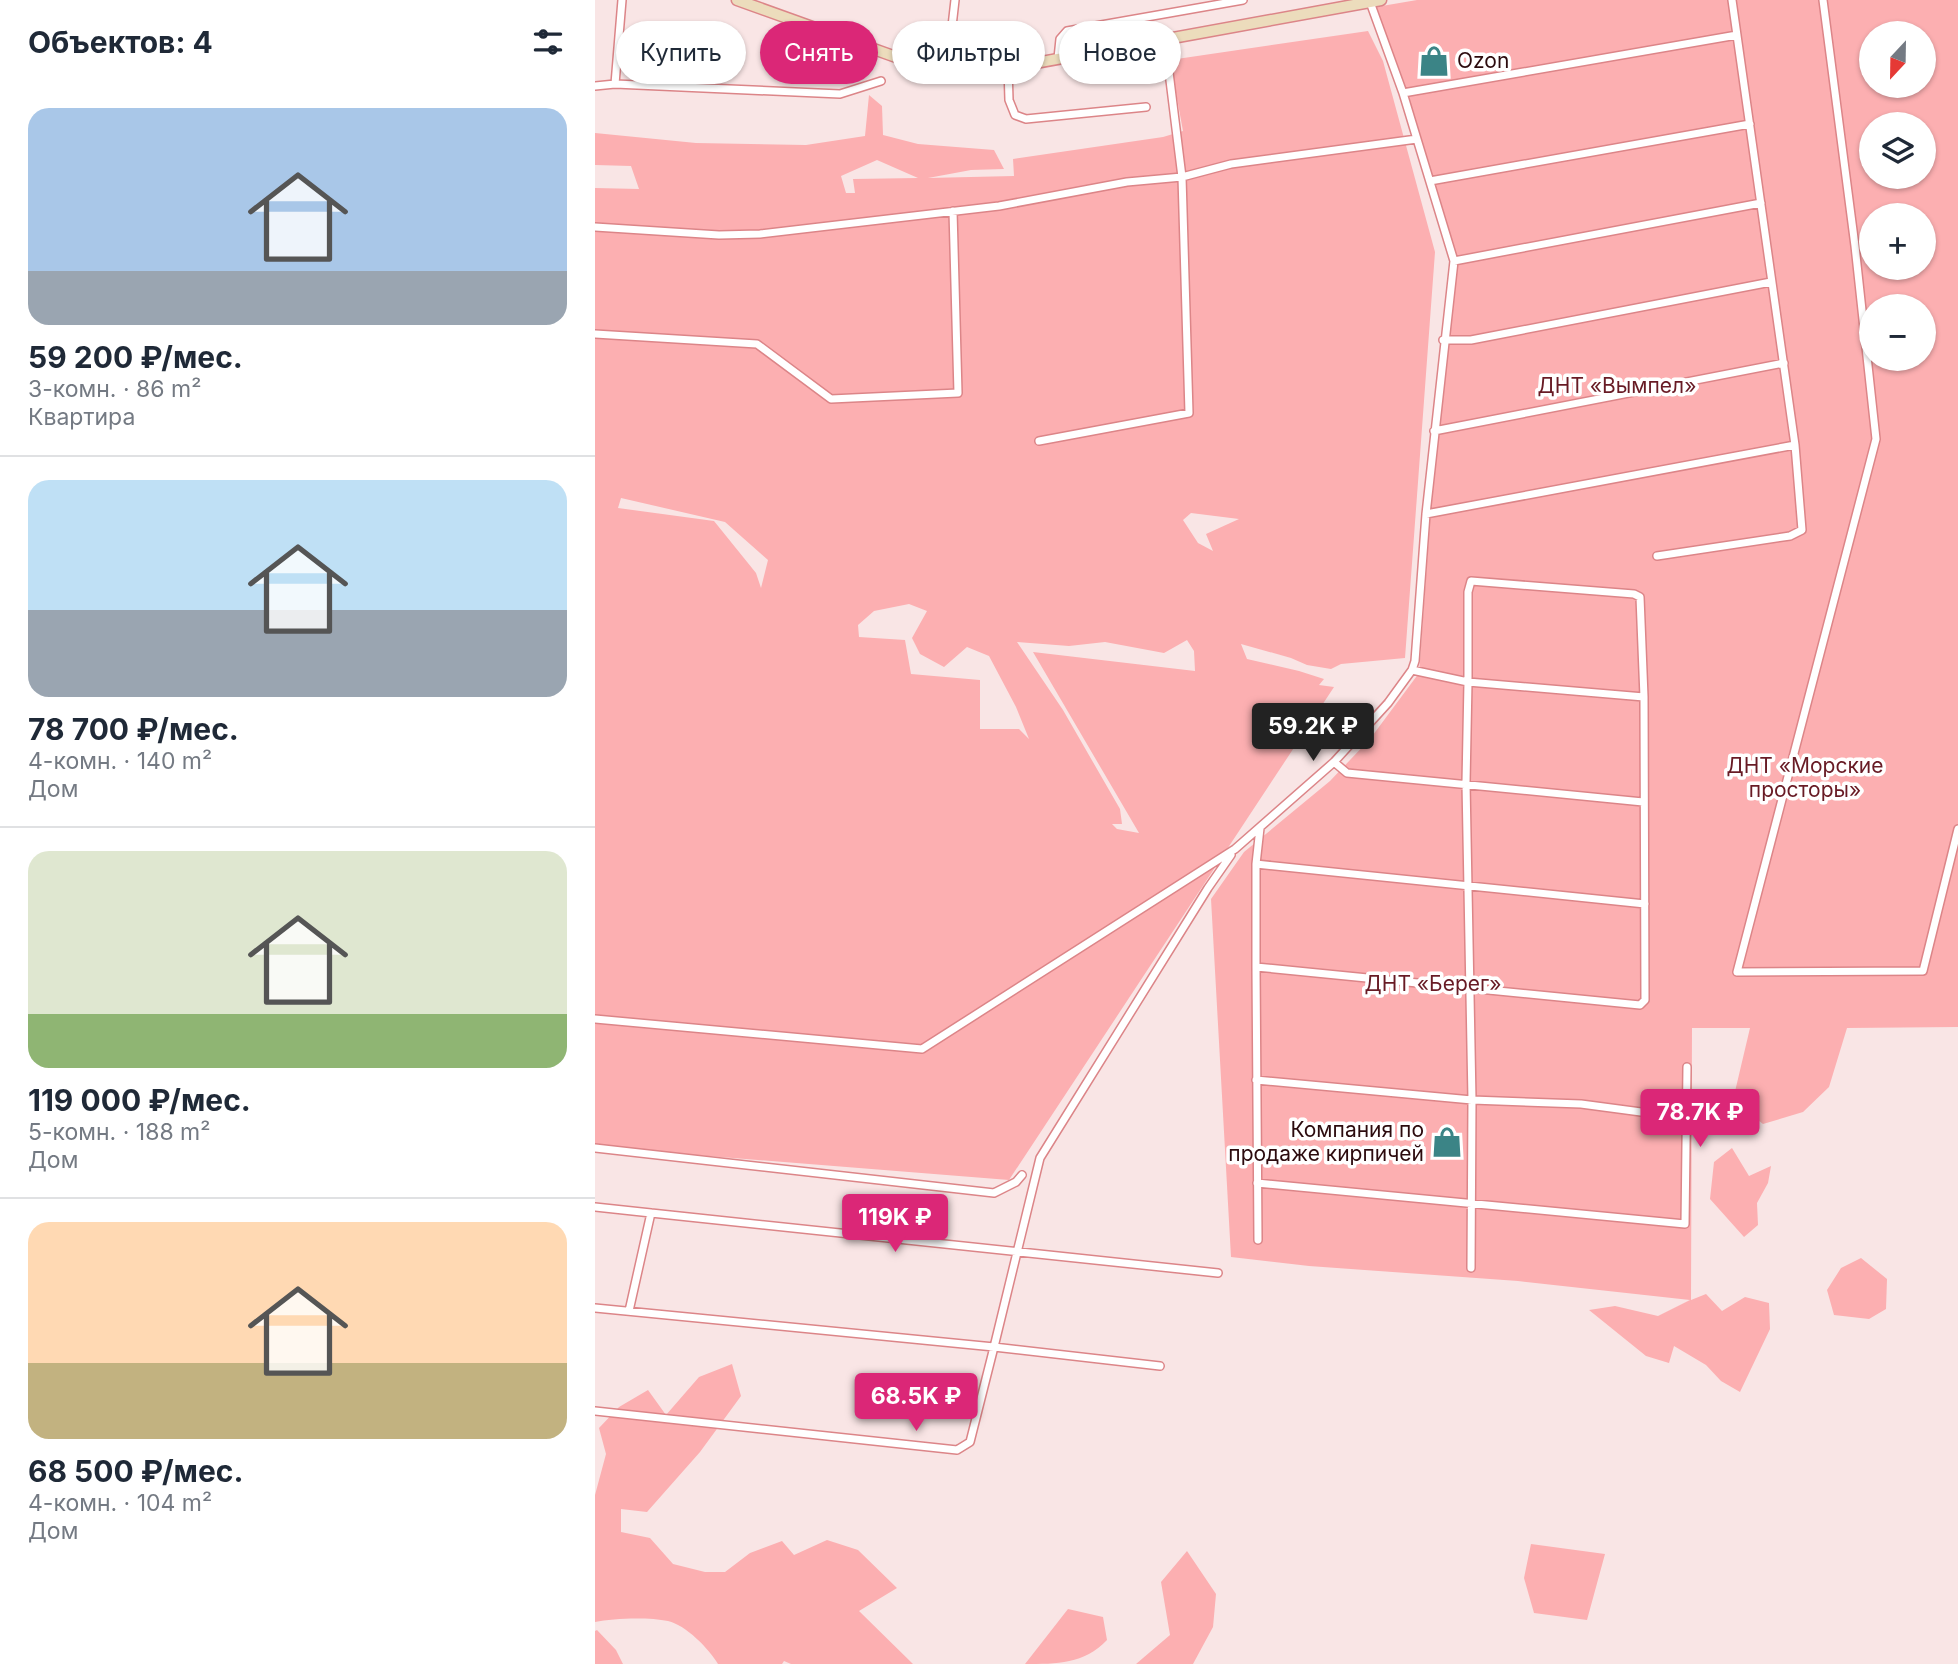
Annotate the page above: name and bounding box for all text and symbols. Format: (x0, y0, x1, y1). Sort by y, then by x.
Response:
chip: Купить (616, 21, 746, 84)
chip: Снять (760, 21, 878, 84)
chip: Фильтры (892, 21, 1045, 84)
chip: Новое (1059, 21, 1181, 84)
north arrow (1859, 21, 1935, 98)
map controls (1859, 21, 1936, 371)
icon: filters (529, 23, 567, 61)
text: Объектов: 4 (28, 24, 213, 60)
shop icon: Ozon (1417, 44, 1451, 78)
place label: Ozon (1457, 48, 1509, 73)
button: layers (1859, 112, 1936, 189)
icon: home (235, 154, 361, 280)
button: + (1859, 203, 1936, 280)
button: − (1859, 294, 1936, 371)
text: 59 200 ₽/мес. (28, 339, 243, 375)
park label: ДНТ «Вымпел» (1538, 373, 1696, 398)
text: 3-комн. · 86 m² (28, 375, 201, 403)
text: Квартира (28, 403, 135, 431)
icon: home (235, 526, 361, 652)
pin: 59.2K ₽ (1248, 704, 1378, 763)
text: 78 700 ₽/мес. (28, 711, 239, 747)
text: 59.2K ₽ (1268, 712, 1358, 740)
text: 4-комн. · 140 m² (28, 747, 212, 775)
park label: ДНТ «Морские просторы» (1727, 753, 1883, 802)
text: Дом (28, 775, 78, 803)
icon: home (235, 897, 361, 1023)
park label: ДНТ «Берег» (1365, 971, 1501, 996)
text: 119 000 ₽/мес. (28, 1082, 251, 1118)
pin: 78.7K ₽ (1635, 1090, 1765, 1149)
text: 78.7K ₽ (1656, 1098, 1744, 1126)
place label: Компания по продаже кирпичей (1228, 1117, 1424, 1166)
text: 5-комн. · 188 m² (28, 1118, 210, 1146)
shop icon: Компания по продаже кирпичей (1430, 1125, 1464, 1159)
text: Дом (28, 1146, 78, 1174)
pin: 119K ₽ (838, 1194, 952, 1254)
text: 119K ₽ (858, 1203, 932, 1231)
icon: home (235, 1268, 361, 1394)
pin: 68.5K ₽ (851, 1374, 981, 1433)
text: 68.5K ₽ (871, 1382, 961, 1410)
text: 68 500 ₽/мес. (28, 1453, 243, 1489)
text: 4-комн. · 104 m² (28, 1489, 212, 1517)
text: Дом (28, 1517, 78, 1545)

